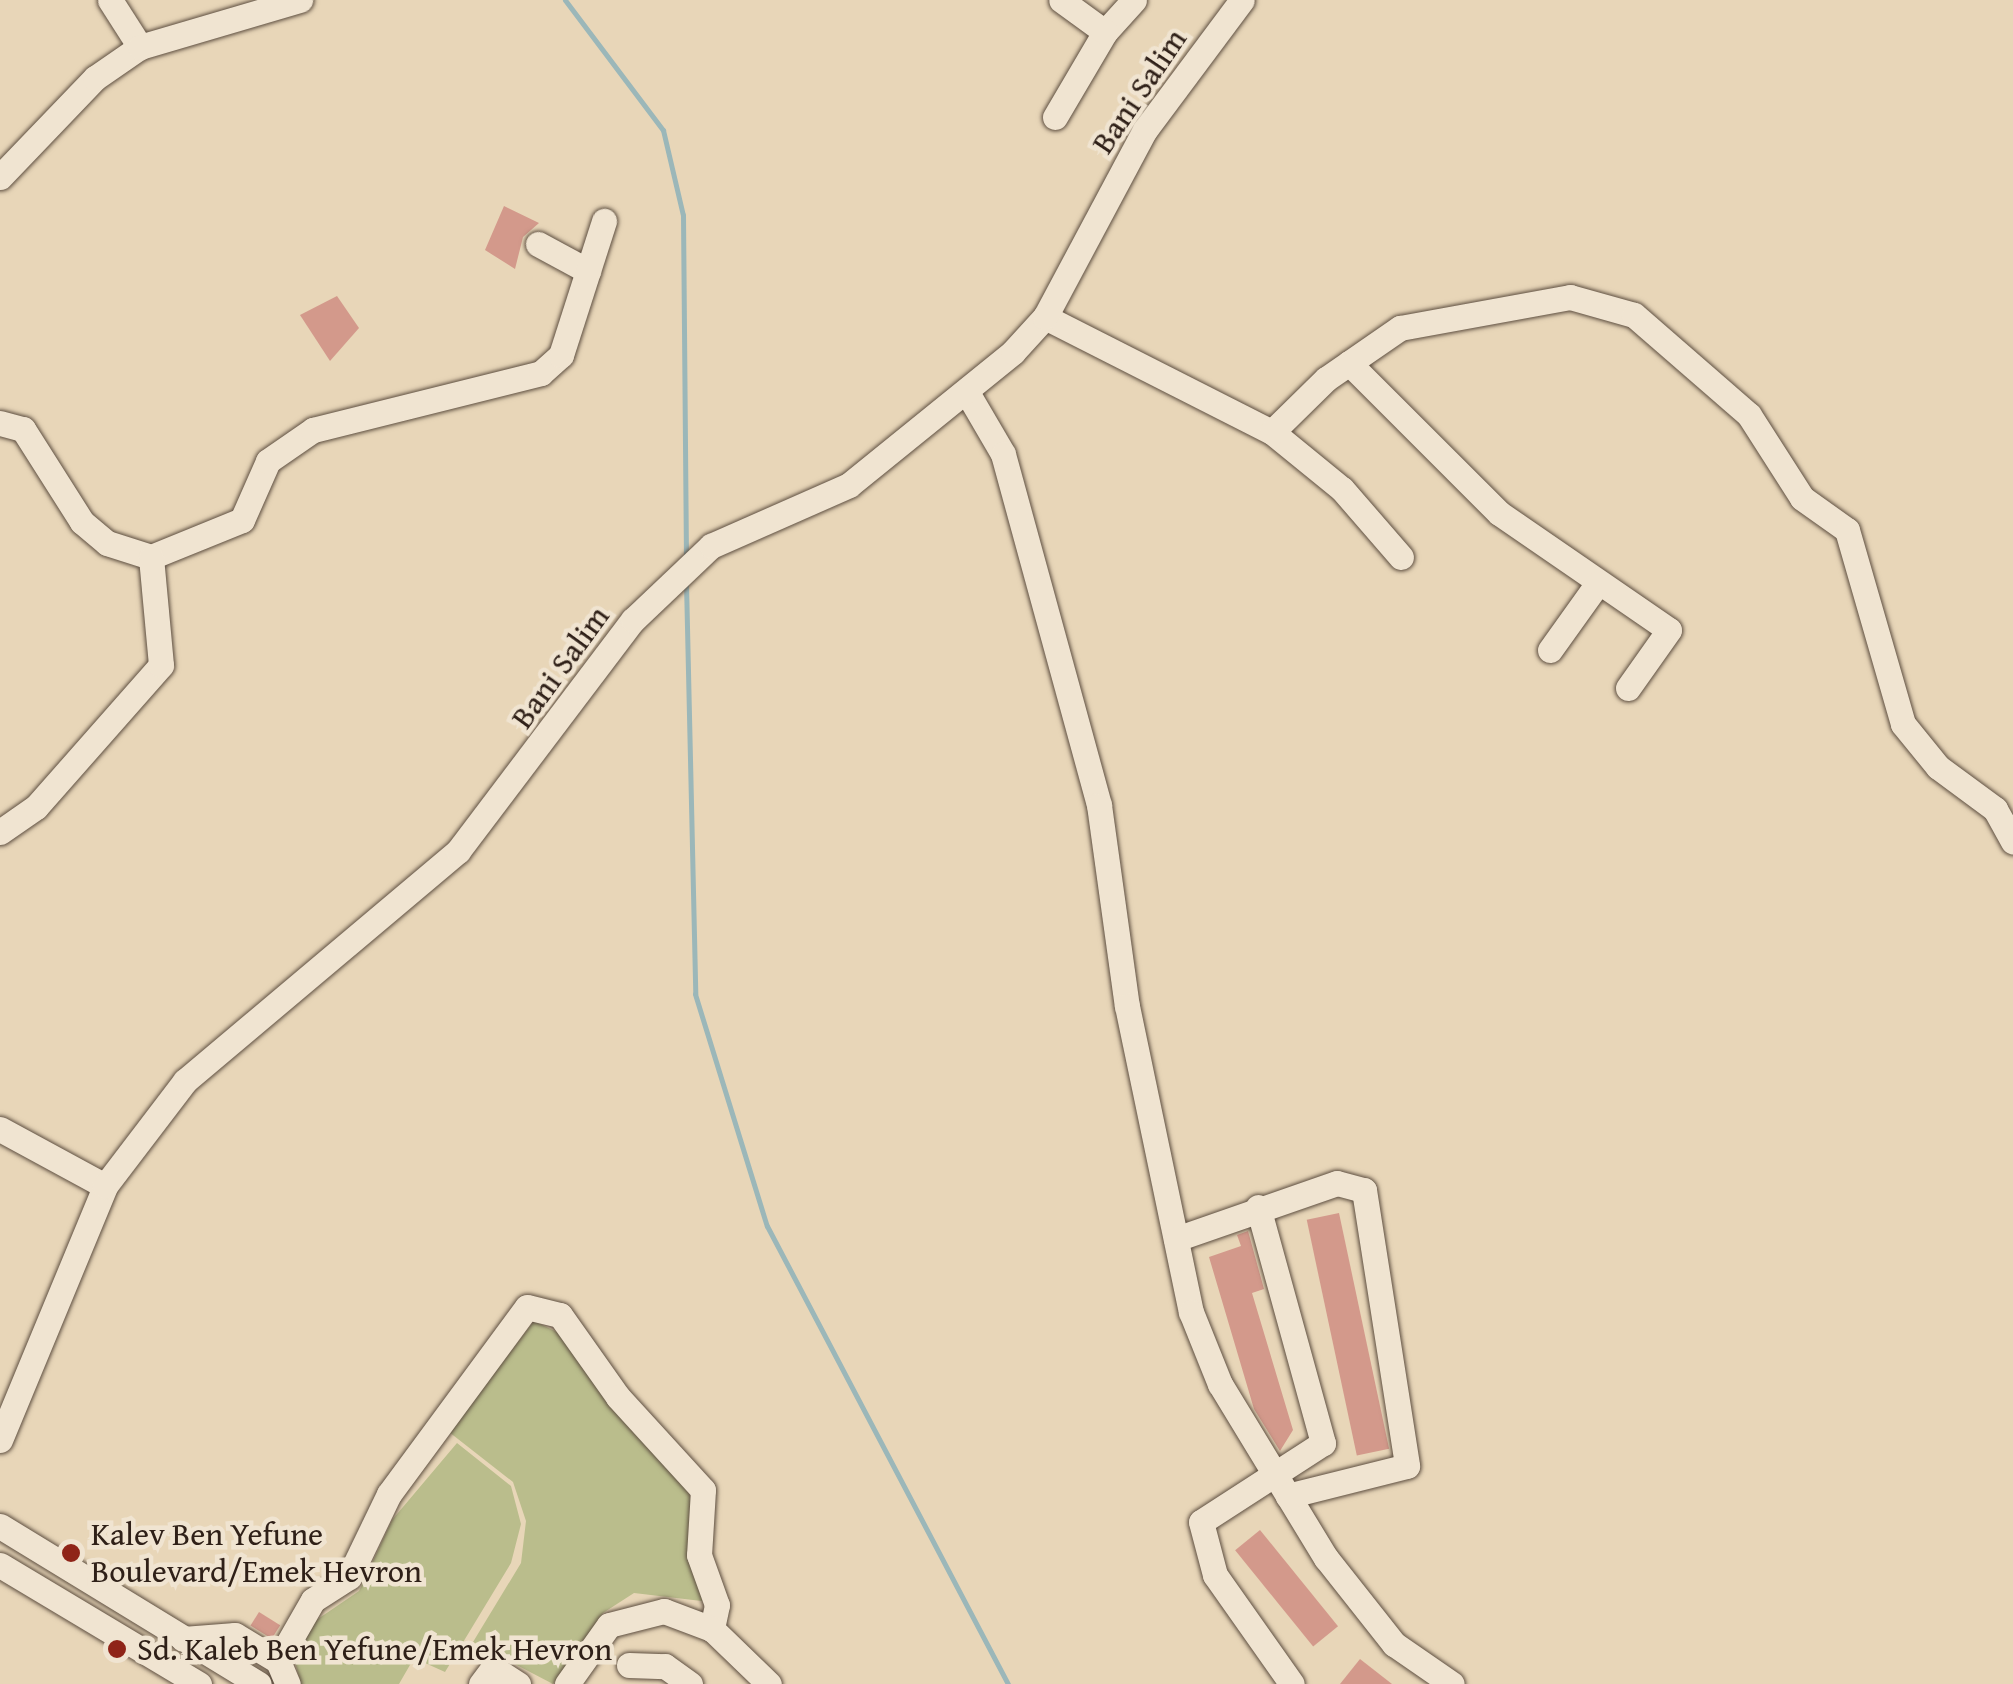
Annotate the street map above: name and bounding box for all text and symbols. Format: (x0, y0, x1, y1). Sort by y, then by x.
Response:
street label: Bani Salim (1083, 21, 1195, 161)
street label: Bani Salim (503, 598, 617, 736)
place label: Kalev Ben Yefune Boulevard/Emek Hevron (91, 1516, 422, 1591)
marker: Kalev Ben Yefune Boulevard/Emek Hevron (60, 1542, 82, 1564)
place label: Sd. Kaleb Ben Yefune/Emek Hevron (137, 1630, 612, 1668)
marker: Sd. Kaleb Ben Yefune/Emek Hevron (106, 1638, 128, 1660)

